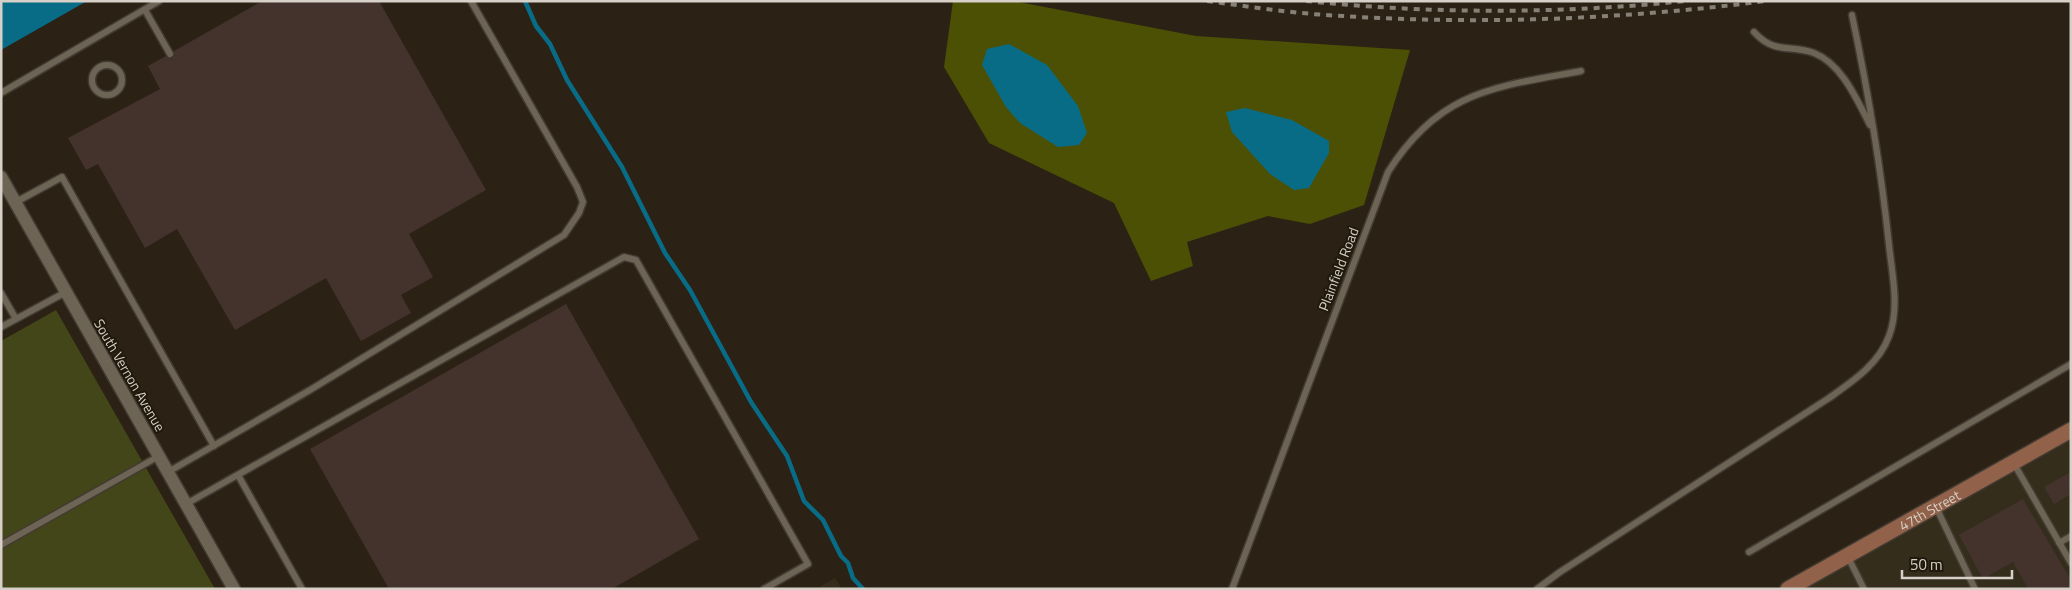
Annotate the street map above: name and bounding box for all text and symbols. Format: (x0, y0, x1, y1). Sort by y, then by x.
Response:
street label: Plainfield Road (1312, 224, 1364, 314)
street label: South Vernon Avenue (89, 315, 171, 435)
street label: 47th Street (1895, 484, 1964, 535)
scale bar (1902, 548, 2012, 580)
text: 50 m (1910, 553, 1943, 576)

